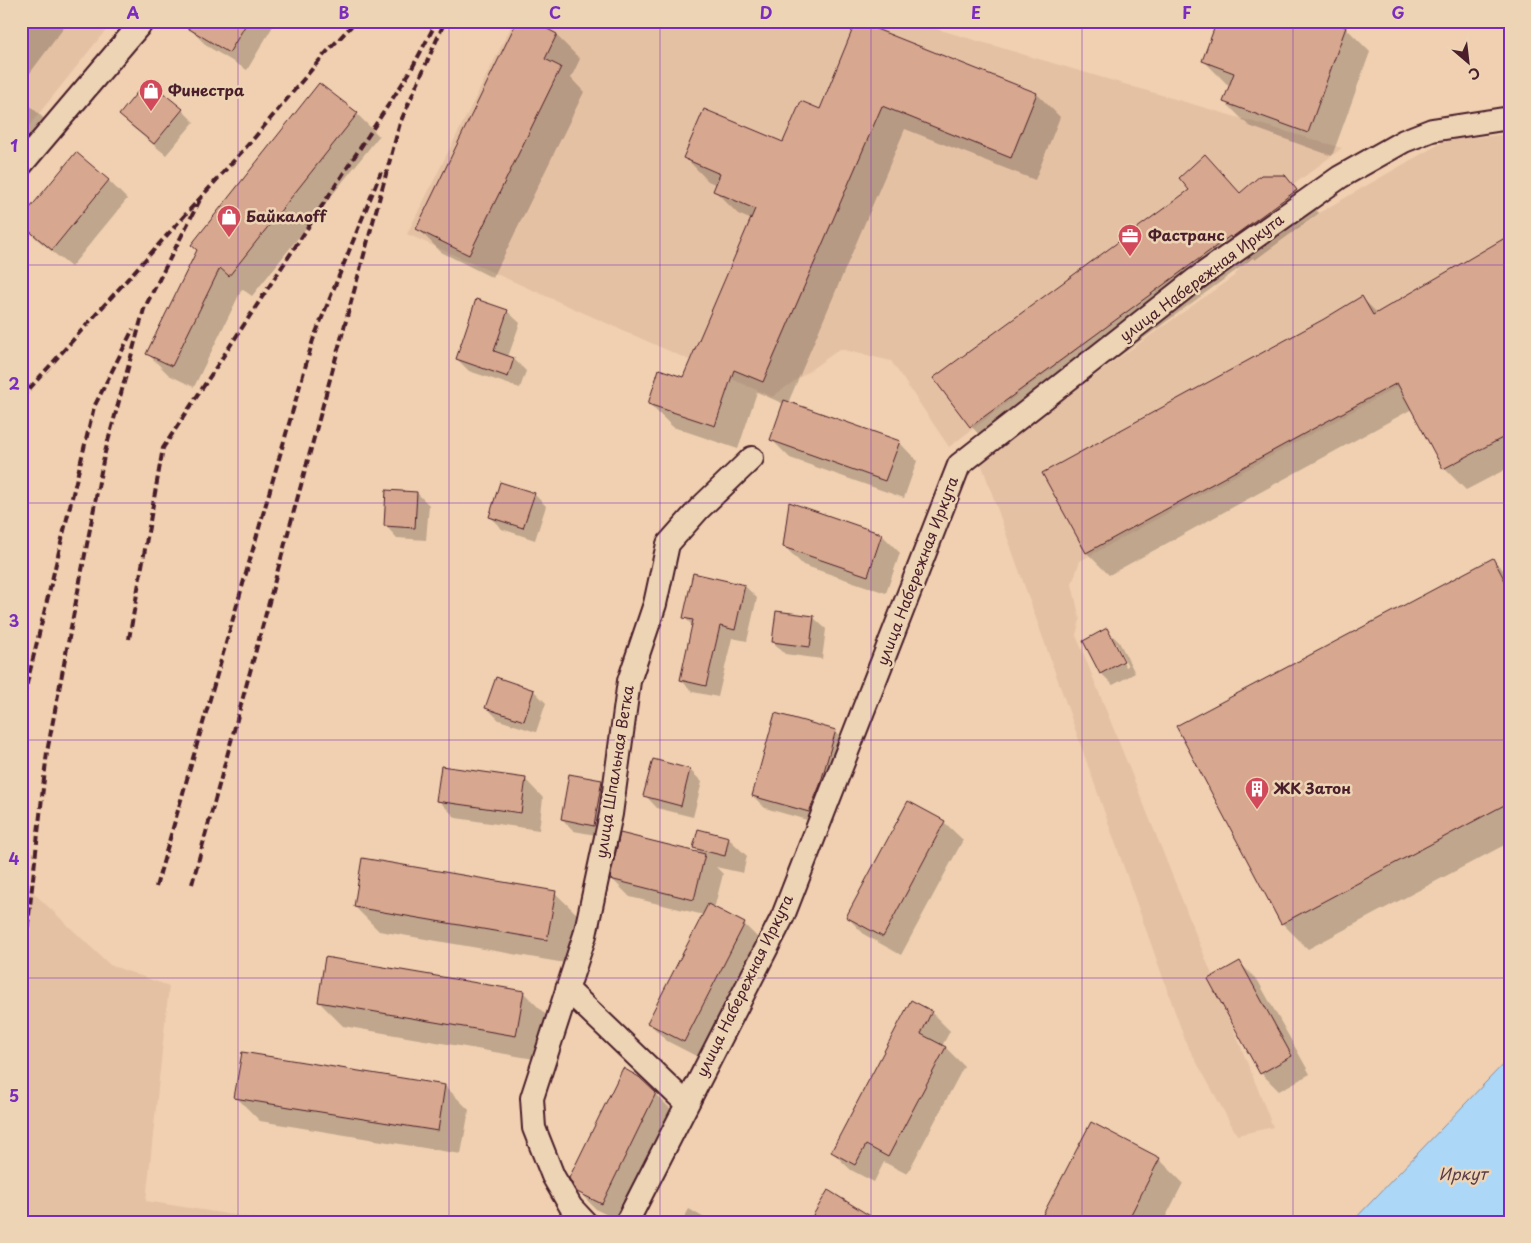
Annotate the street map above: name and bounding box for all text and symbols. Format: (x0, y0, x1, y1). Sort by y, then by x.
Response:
text: A (127, 0, 140, 24)
text: B (339, 0, 350, 24)
text: C (549, 0, 561, 24)
text: D (760, 0, 772, 24)
text: E (971, 0, 981, 24)
text: F (1182, 0, 1192, 24)
text: G (1391, 0, 1405, 24)
north arrow (1444, 38, 1494, 88)
text: С (1465, 62, 1484, 86)
shop icon: Финестра (138, 78, 164, 112)
place label: Финестра (168, 78, 245, 101)
text: 1 (10, 133, 18, 157)
shop icon: Байкалoff (216, 204, 242, 238)
place label: Байкалoff (246, 204, 328, 227)
street label: улица Набережная Иркута (1114, 207, 1289, 346)
office icon: Фастранс (1117, 223, 1143, 257)
place label: Фастранс (1148, 223, 1225, 246)
text: 2 (8, 371, 20, 395)
street label: улица Набережная Иркута (870, 472, 964, 668)
text: 3 (9, 608, 19, 632)
street label: улица Шпальная Ветка (588, 683, 639, 860)
building icon: ЖК Затон (1244, 776, 1270, 810)
place label: ЖК Затон (1273, 776, 1351, 799)
text: 4 (9, 846, 20, 870)
street label: улица Набережная Иркута (689, 889, 798, 1081)
text: 5 (9, 1083, 19, 1107)
water label: Иркут (1439, 1161, 1489, 1185)

